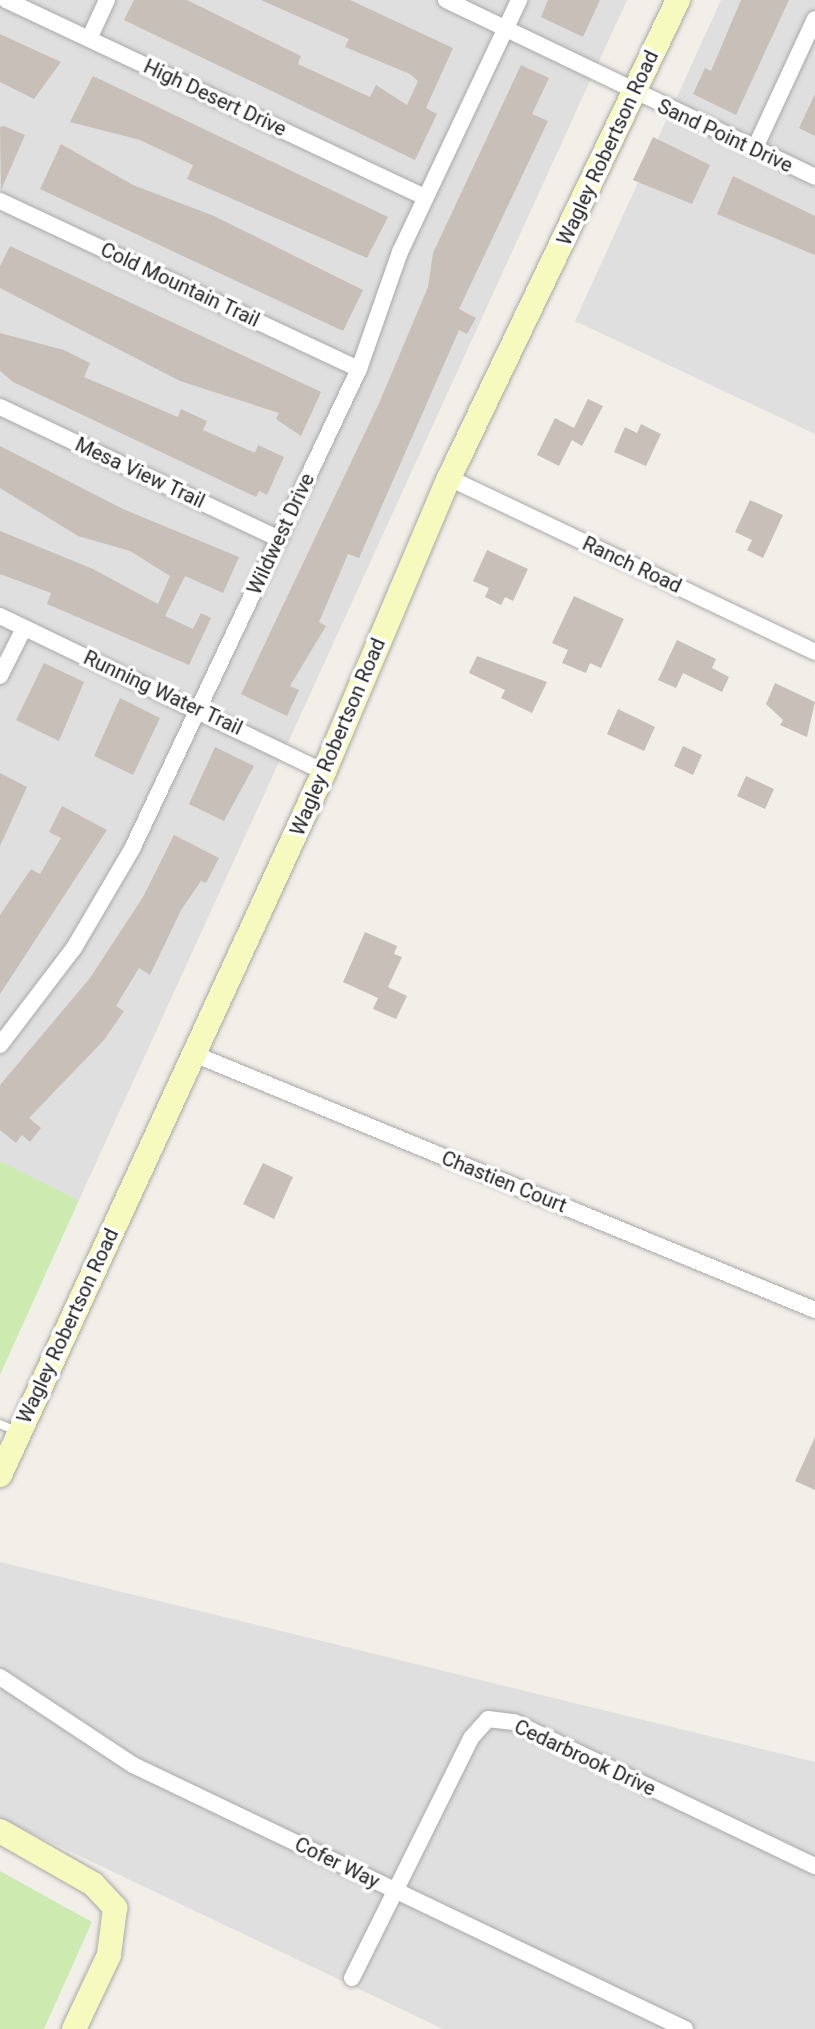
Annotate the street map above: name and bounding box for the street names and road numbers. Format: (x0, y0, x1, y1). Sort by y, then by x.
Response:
street label: Wagley Robertson Road (552, 47, 664, 249)
street label: High Desert Drive (140, 54, 290, 142)
street label: Sand Point Drive (654, 94, 796, 178)
street label: Cold Mountain Trail (97, 238, 263, 332)
street label: Mesa View Trail (71, 432, 209, 514)
street label: Wildwest Drive (242, 470, 320, 598)
street label: Ranch Road (579, 532, 685, 598)
street label: Wagley Robertson Road (285, 635, 391, 839)
street label: Running Water Trail (80, 646, 246, 740)
street label: Chastien Court (438, 1146, 570, 1218)
street label: Wagley Robertson Road (12, 1225, 124, 1427)
street label: Cedarbrook Drive (510, 1715, 660, 1801)
street label: Cofer Way (291, 1832, 383, 1894)

